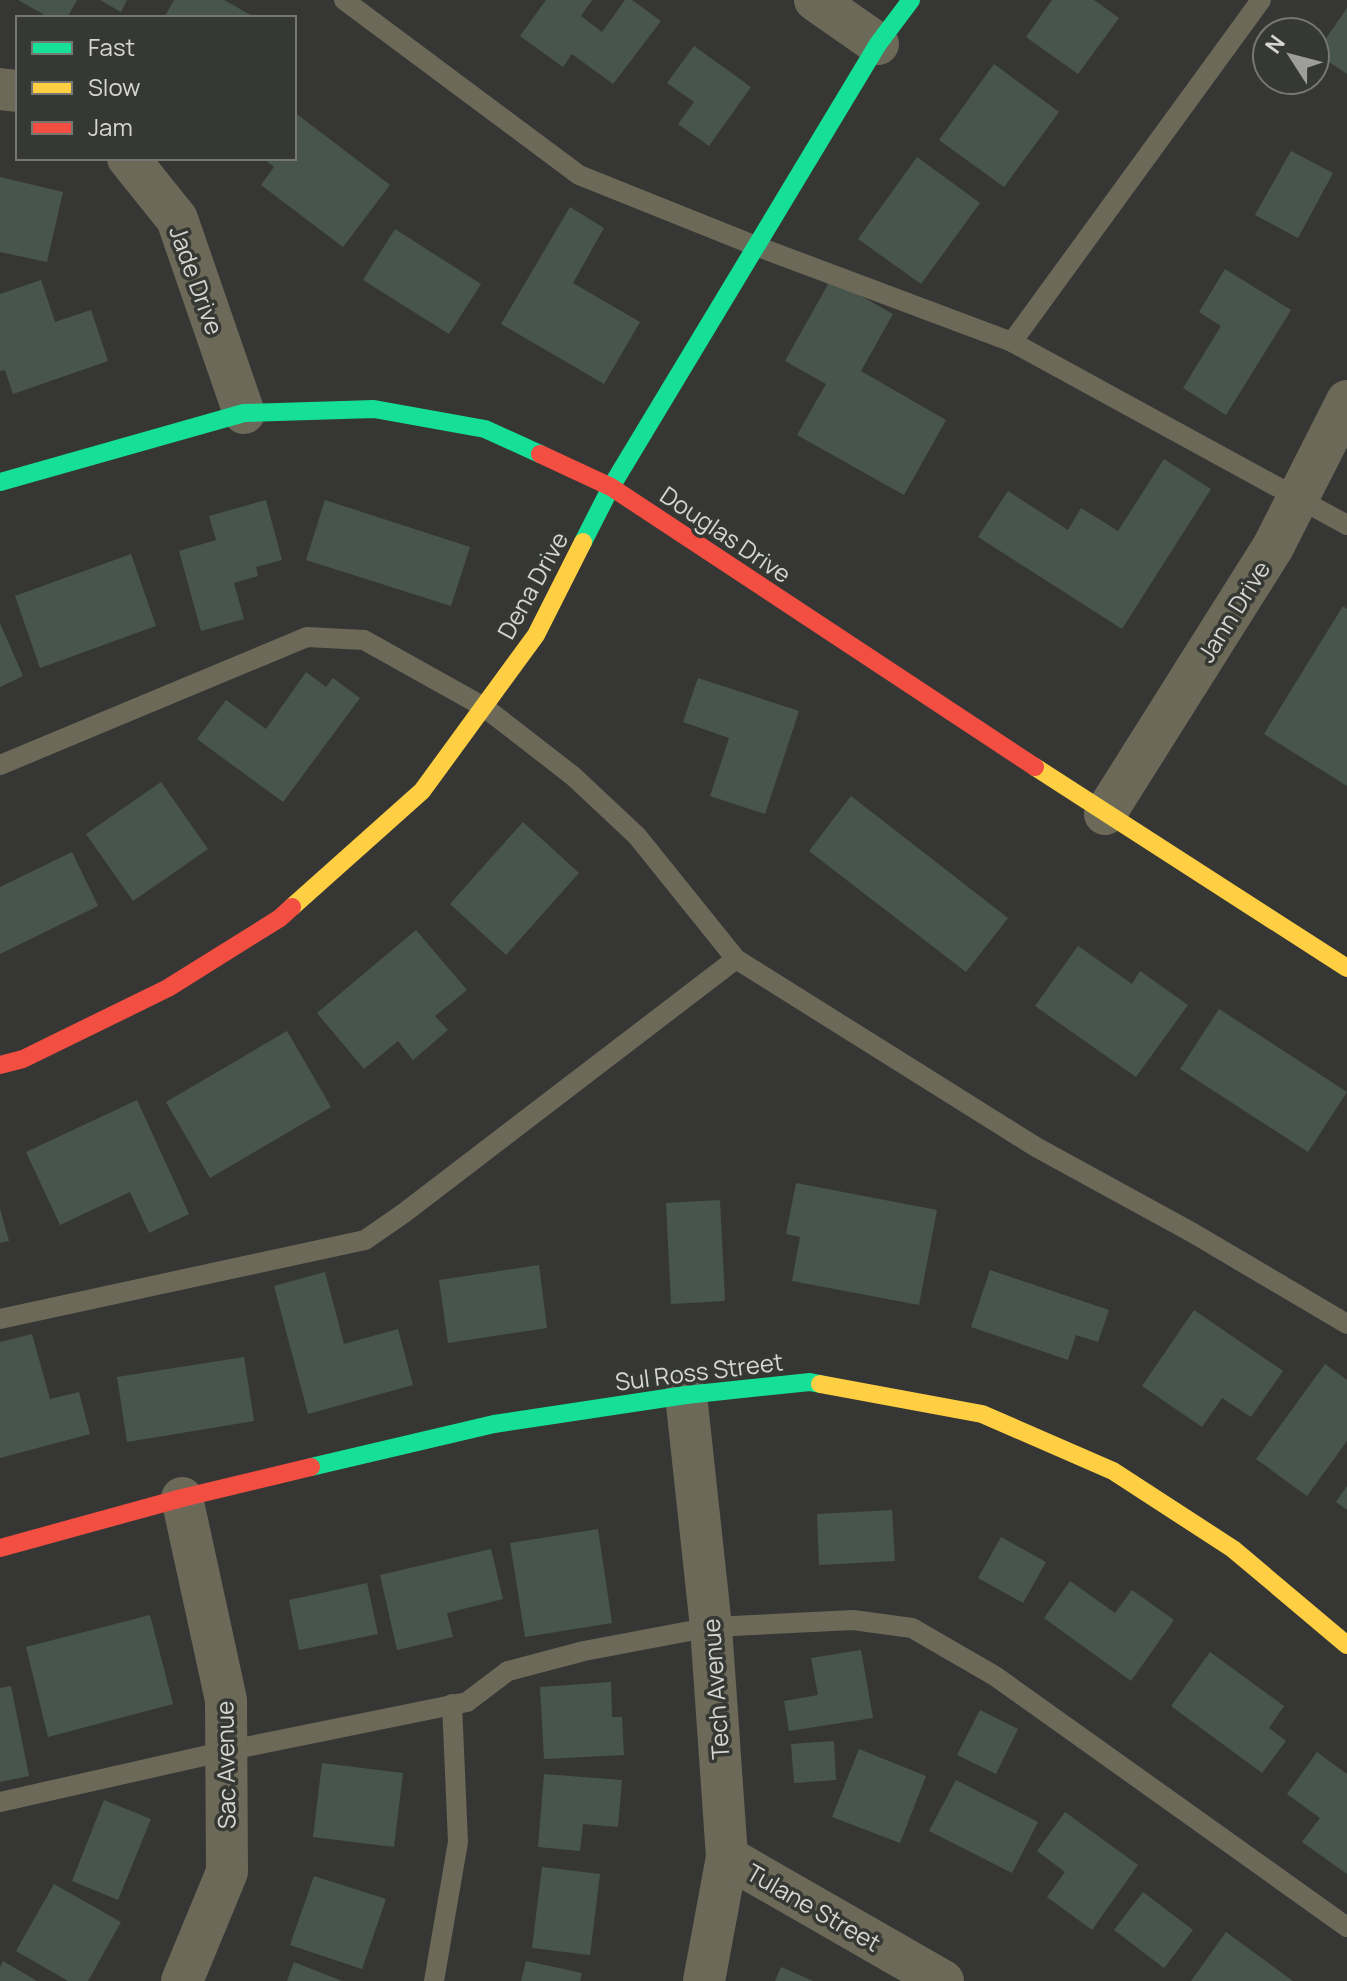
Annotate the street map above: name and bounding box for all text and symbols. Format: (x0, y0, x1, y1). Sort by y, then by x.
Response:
legend (16, 16, 296, 160)
north arrow (1251, 16, 1331, 96)
text: N (1258, 29, 1292, 59)
text: Fast (88, 30, 135, 63)
text: Slow (88, 70, 141, 103)
text: Jam (88, 110, 133, 143)
street label: Jade Drive (162, 221, 232, 339)
street label: Douglas Drive (654, 478, 798, 590)
street label: Dena Drive (489, 525, 575, 645)
street label: Jann Drive (1189, 554, 1277, 668)
street label: Sul Ross Street (613, 1344, 785, 1398)
street label: Tech Avenue (694, 1618, 736, 1760)
street label: Sac Avenue (207, 1701, 243, 1829)
street label: Tulane Street (741, 1855, 887, 1959)

